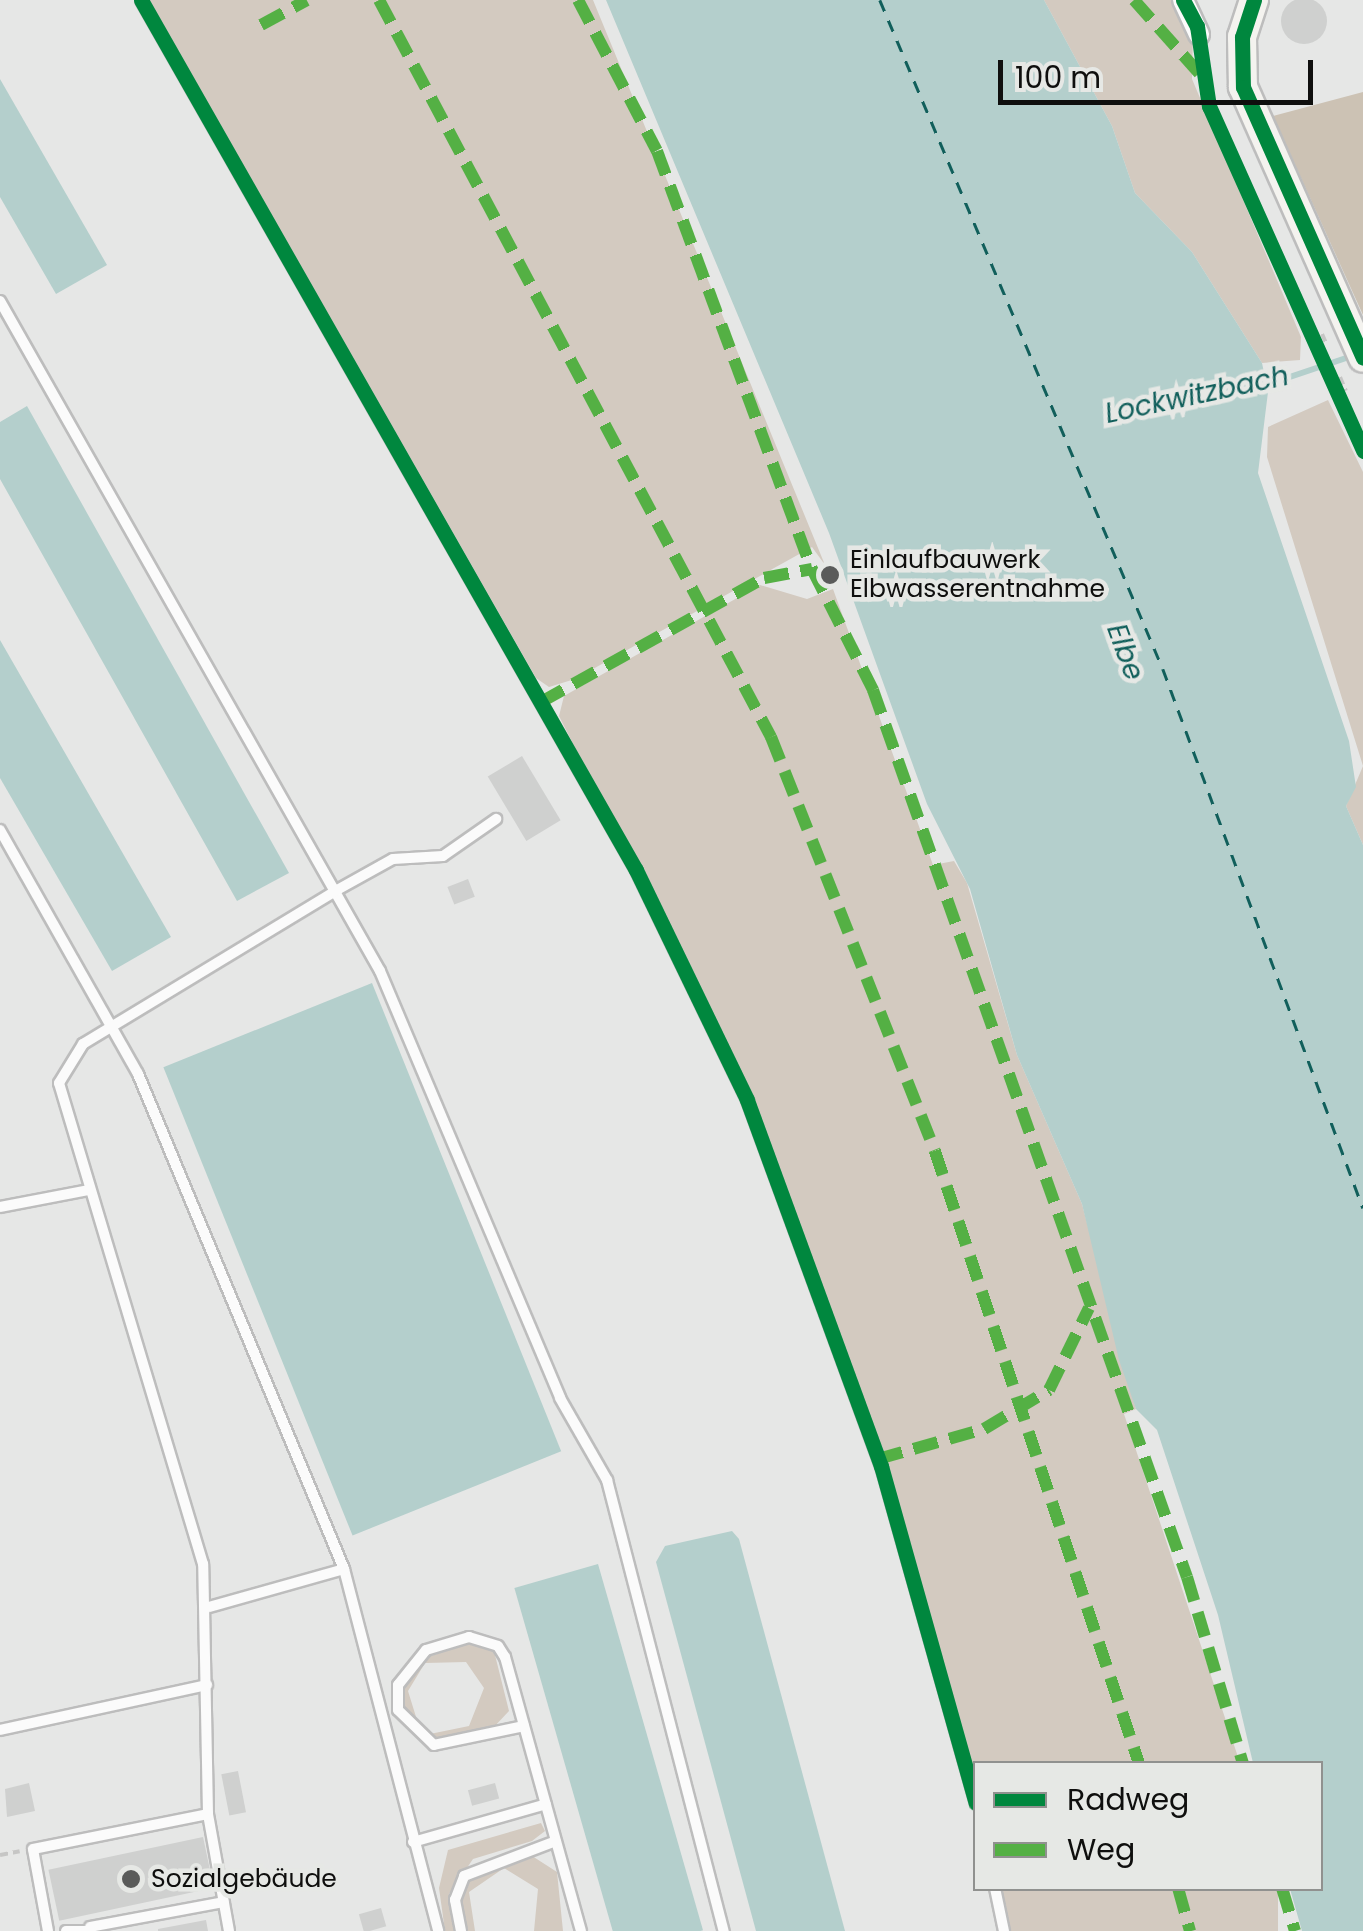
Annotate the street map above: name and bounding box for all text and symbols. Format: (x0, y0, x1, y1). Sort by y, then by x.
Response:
scale bar (1003, 40, 1318, 102)
text: 100 m (1015, 56, 1101, 99)
water label: Lockwitzbach (1102, 359, 1292, 431)
place label: Einlaufbauwerk Elbwasserentnahme (850, 546, 1105, 605)
marker: Einlaufbauwerk Elbwasserentnahme (819, 564, 841, 586)
water label: Elbe (1099, 619, 1151, 685)
legend (973, 1761, 1323, 1891)
text: Radweg (1067, 1778, 1189, 1821)
text: Weg (1067, 1828, 1135, 1871)
place label: Sozialgebäude (151, 1864, 337, 1894)
marker: Sozialgebäude (120, 1868, 142, 1890)

